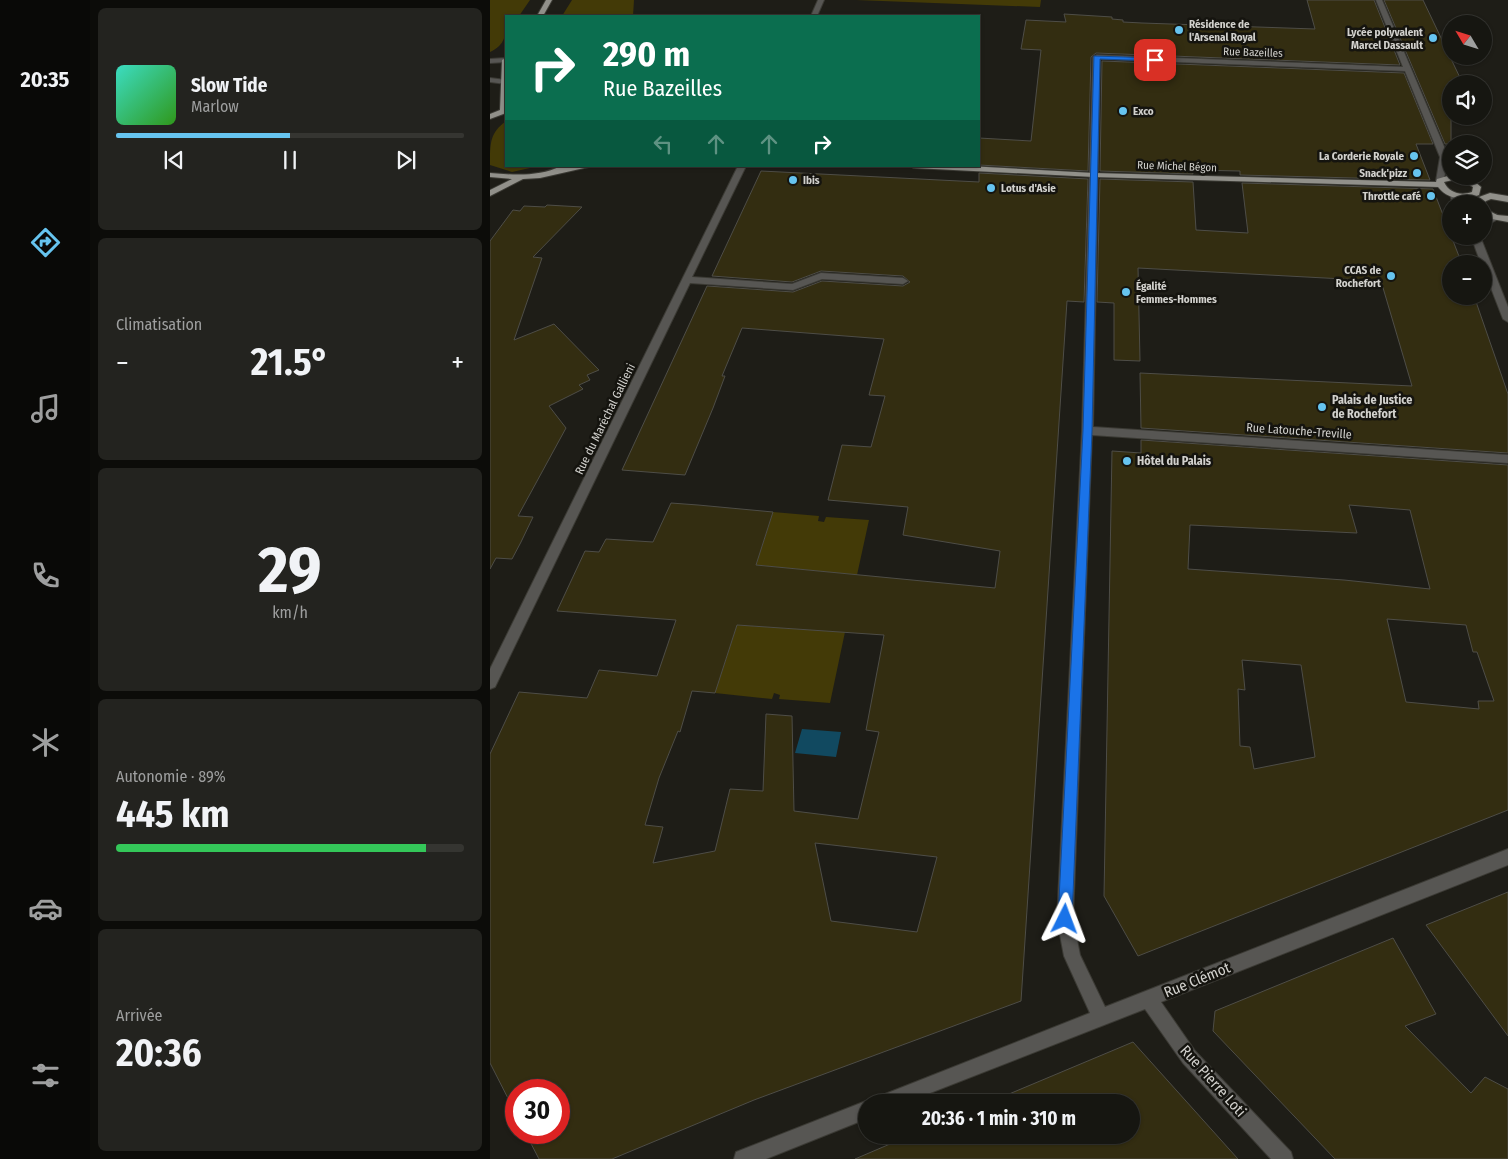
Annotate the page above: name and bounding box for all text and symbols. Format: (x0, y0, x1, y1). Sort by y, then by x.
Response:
north arrow (1442, 15, 1492, 65)
map controls (1442, 15, 1492, 305)
place label: Résidence de l'Arsenal Royal (1189, 18, 1257, 44)
marker: Résidence de l'Arsenal Royal (1173, 24, 1185, 36)
place label: Lycée polyvalent Marcel Dassault (1347, 26, 1423, 52)
marker: Lycée polyvalent Marcel Dassault (1427, 32, 1439, 44)
text: 290 m (603, 33, 690, 75)
icon: right (520, 35, 585, 100)
pin (1134, 39, 1176, 81)
street label: Rue Bazeilles (1223, 45, 1283, 60)
icon: arrive (1141, 46, 1169, 74)
text: 20:35 (21, 66, 69, 93)
text: Slow Tide (191, 74, 267, 97)
text: Rue Bazeilles (603, 75, 722, 102)
button: sound (1442, 75, 1492, 125)
text: Marlow (191, 97, 239, 116)
marker: Exco (1117, 105, 1129, 117)
place label: Exco (1133, 105, 1154, 118)
icon: left (649, 130, 677, 158)
icon: ahead (702, 130, 730, 158)
icon: ahead (755, 130, 783, 158)
icon: right (808, 130, 836, 158)
button: layers (1442, 135, 1492, 185)
icon: previous (160, 146, 188, 174)
icon: pause (276, 146, 304, 174)
icon: next (392, 146, 420, 174)
place label: La Corderie Royale (1319, 150, 1404, 163)
marker: La Corderie Royale (1408, 150, 1420, 162)
street label: Rue Michel Bégon (1137, 159, 1217, 174)
place label: Snack'pizz (1359, 167, 1407, 180)
marker: Snack'pizz (1411, 167, 1423, 179)
marker: Ibis (787, 174, 799, 186)
place label: Ibis (803, 174, 820, 187)
marker: Lotus d'Asie (985, 182, 997, 194)
place label: Lotus d'Asie (1001, 182, 1056, 195)
place label: Throttle café (1363, 190, 1421, 203)
marker: Throttle café (1425, 190, 1437, 202)
button: + (1442, 195, 1492, 245)
icon: directions (28, 225, 63, 260)
button: − (1442, 255, 1492, 305)
place label: CCAS de Rochefort (1336, 264, 1381, 290)
marker: CCAS de Rochefort (1385, 270, 1397, 282)
place label: Égalité Femmes-Hommes (1136, 279, 1217, 306)
marker: Égalité Femmes-Hommes (1120, 286, 1132, 298)
text: Climatisation (116, 315, 202, 334)
text: 21.5° (251, 339, 329, 385)
text: − (116, 346, 129, 379)
text: + (451, 346, 464, 379)
street label: Rue du Maréchal Gallieni (572, 361, 638, 477)
icon: music (28, 391, 63, 426)
place label: Palais de Justice de Rochefort (1332, 393, 1412, 421)
marker: Palais de Justice de Rochefort (1316, 401, 1328, 413)
street label: Rue Latouche-Treville (1246, 420, 1352, 442)
place label: Hôtel du Palais (1137, 454, 1212, 468)
marker: Hôtel du Palais (1121, 455, 1133, 467)
text: 29 (258, 531, 322, 609)
icon: phone (28, 558, 63, 593)
text: km/h (272, 603, 308, 622)
icon: climate (28, 725, 63, 760)
text: Autonomie · 89% (116, 767, 226, 786)
text: 445 km (116, 791, 230, 837)
icon: car (28, 891, 63, 926)
position arrow (1038, 892, 1090, 944)
street label: Rue Clémot (1161, 959, 1233, 1001)
text: Arrivée (116, 1006, 162, 1025)
text: 20:36 (116, 1030, 202, 1076)
street label: Rue Pierre Loti (1176, 1042, 1250, 1120)
icon: filters (28, 1058, 63, 1093)
speed limit sign: 30 (505, 1079, 570, 1144)
text: 20:36 · 1 min · 310 m (922, 1107, 1076, 1130)

